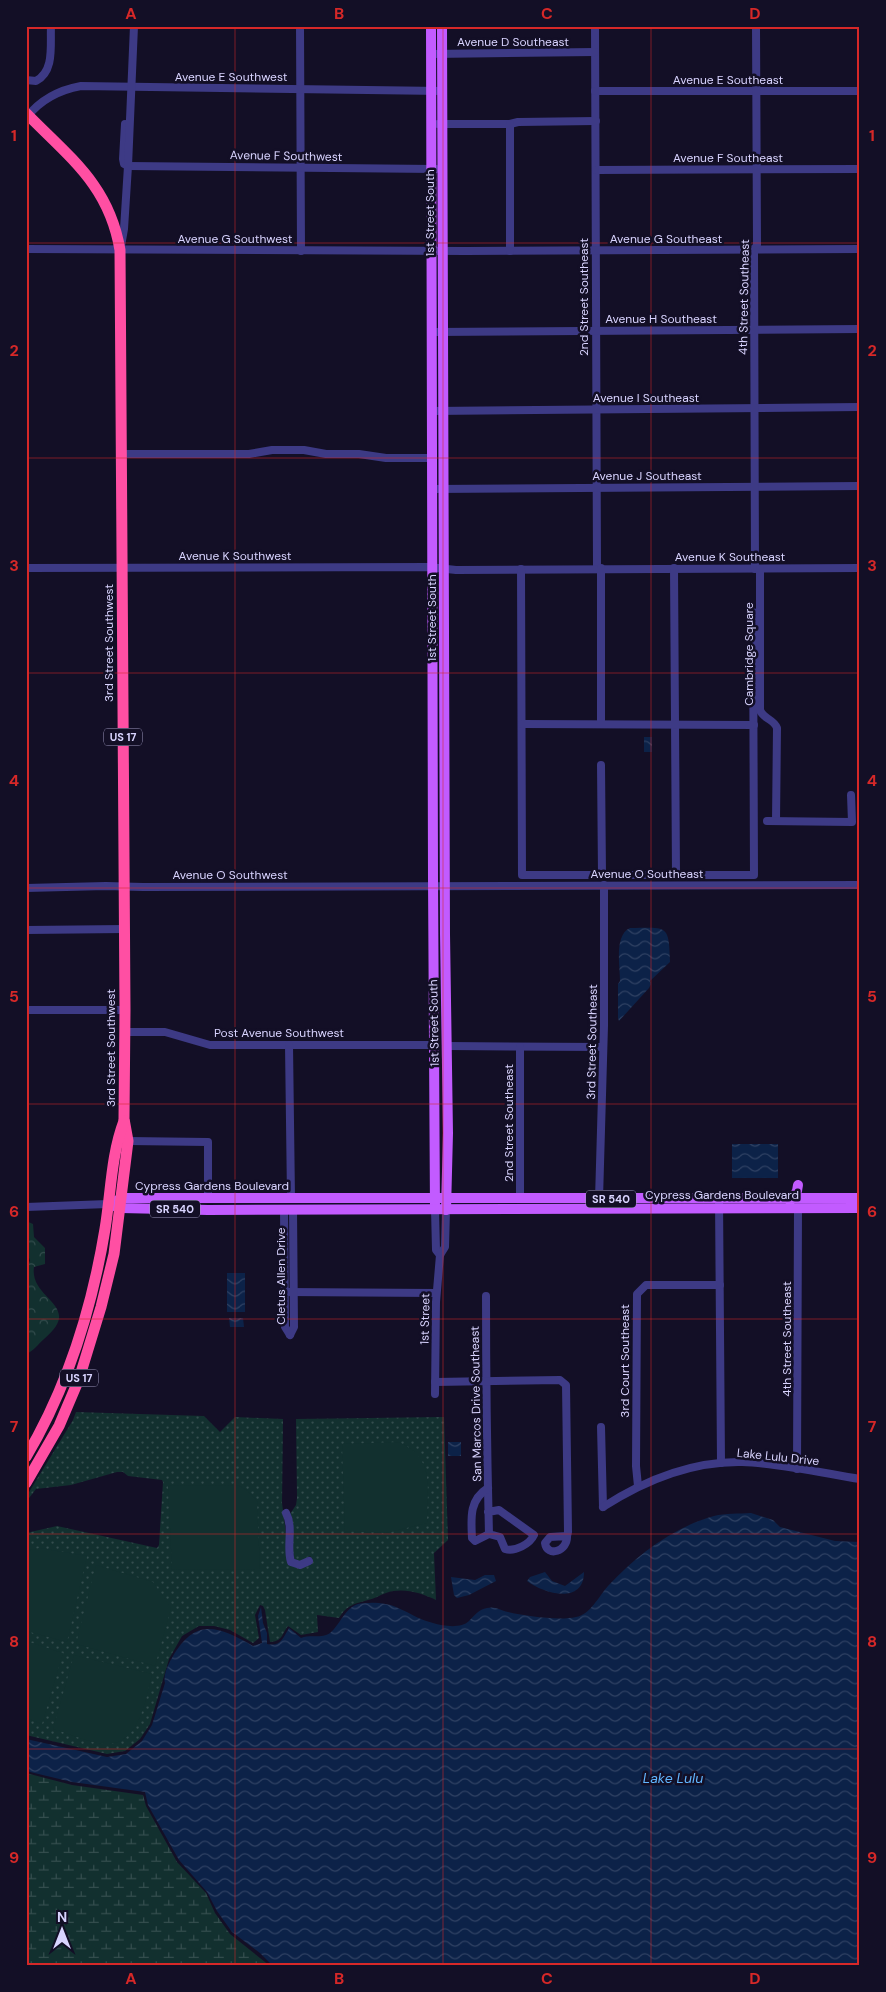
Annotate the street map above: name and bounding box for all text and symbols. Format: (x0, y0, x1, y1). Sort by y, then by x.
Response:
text: A (125, 3, 137, 24)
text: B (334, 3, 344, 24)
text: C (541, 3, 553, 24)
text: D (749, 3, 761, 24)
street label: Avenue D Southeast (457, 34, 569, 50)
street label: Avenue E Southwest (175, 69, 288, 85)
street label: Avenue E Southeast (673, 72, 783, 88)
text: 1 (11, 125, 17, 146)
text: 1 (869, 125, 875, 146)
street label: Avenue F Southwest (230, 147, 343, 165)
street label: Avenue F Southeast (673, 150, 783, 166)
street label: 1st Street South (422, 169, 438, 257)
street label: Avenue G Southwest (177, 231, 293, 247)
street label: Avenue G Southeast (610, 231, 723, 247)
street label: 2nd Street Southeast (576, 238, 592, 356)
street label: 4th Street Southeast (735, 239, 753, 355)
street label: Avenue H Southeast (605, 311, 717, 327)
text: 2 (9, 340, 19, 361)
text: 2 (867, 340, 877, 361)
street label: Avenue I Southeast (593, 390, 699, 406)
street label: Avenue J Southeast (592, 468, 702, 484)
street label: Avenue K Southwest (179, 548, 292, 564)
street label: Avenue K Southeast (675, 549, 786, 565)
text: 3 (9, 555, 19, 576)
text: 3 (867, 555, 877, 576)
street label: 1st Street South (424, 574, 440, 662)
street label: 3rd Street Southwest (101, 584, 117, 702)
street label: Cambridge Square (741, 602, 757, 706)
road number: US 17 (104, 729, 142, 746)
text: 4 (9, 770, 19, 791)
text: 4 (867, 770, 877, 791)
street label: Avenue O Southeast (591, 866, 704, 882)
street label: Avenue O Southwest (172, 867, 288, 883)
street label: 1st Street South (425, 979, 443, 1067)
street label: 3rd Street Southeast (583, 984, 601, 1100)
text: 5 (9, 986, 19, 1007)
text: 5 (867, 986, 877, 1007)
street label: 3rd Street Southwest (103, 989, 119, 1107)
street label: Post Avenue Southwest (214, 1025, 344, 1041)
street label: 2nd Street Southeast (501, 1064, 517, 1182)
street label: Cypress Gardens Boulevard (135, 1178, 289, 1194)
street label: Cypress Gardens Boulevard (645, 1187, 799, 1203)
road number: SR 540 (586, 1190, 636, 1208)
road number: SR 540 (150, 1200, 200, 1218)
text: 6 (9, 1201, 19, 1222)
text: 6 (867, 1201, 877, 1222)
street label: Cletus Allen Drive (273, 1227, 289, 1325)
street label: 4th Street Southeast (779, 1281, 795, 1397)
street label: 1st Street (417, 1293, 433, 1345)
street label: 3rd Court Southeast (617, 1304, 633, 1418)
street label: San Marcos Drive Southeast (467, 1326, 485, 1482)
road number: US 17 (60, 1370, 98, 1386)
text: 7 (10, 1416, 19, 1437)
text: 7 (868, 1416, 877, 1437)
street label: Lake Lulu Drive (736, 1445, 820, 1469)
text: 8 (9, 1631, 19, 1652)
text: 8 (867, 1631, 877, 1652)
water label: Lake Lulu (643, 1769, 703, 1787)
text: 9 (9, 1847, 19, 1868)
text: 9 (867, 1847, 877, 1868)
north arrow (38, 1904, 88, 1954)
text: N (57, 1908, 67, 1926)
text: A (125, 1968, 137, 1989)
text: B (334, 1968, 344, 1989)
text: C (541, 1968, 553, 1989)
text: D (749, 1968, 761, 1989)

